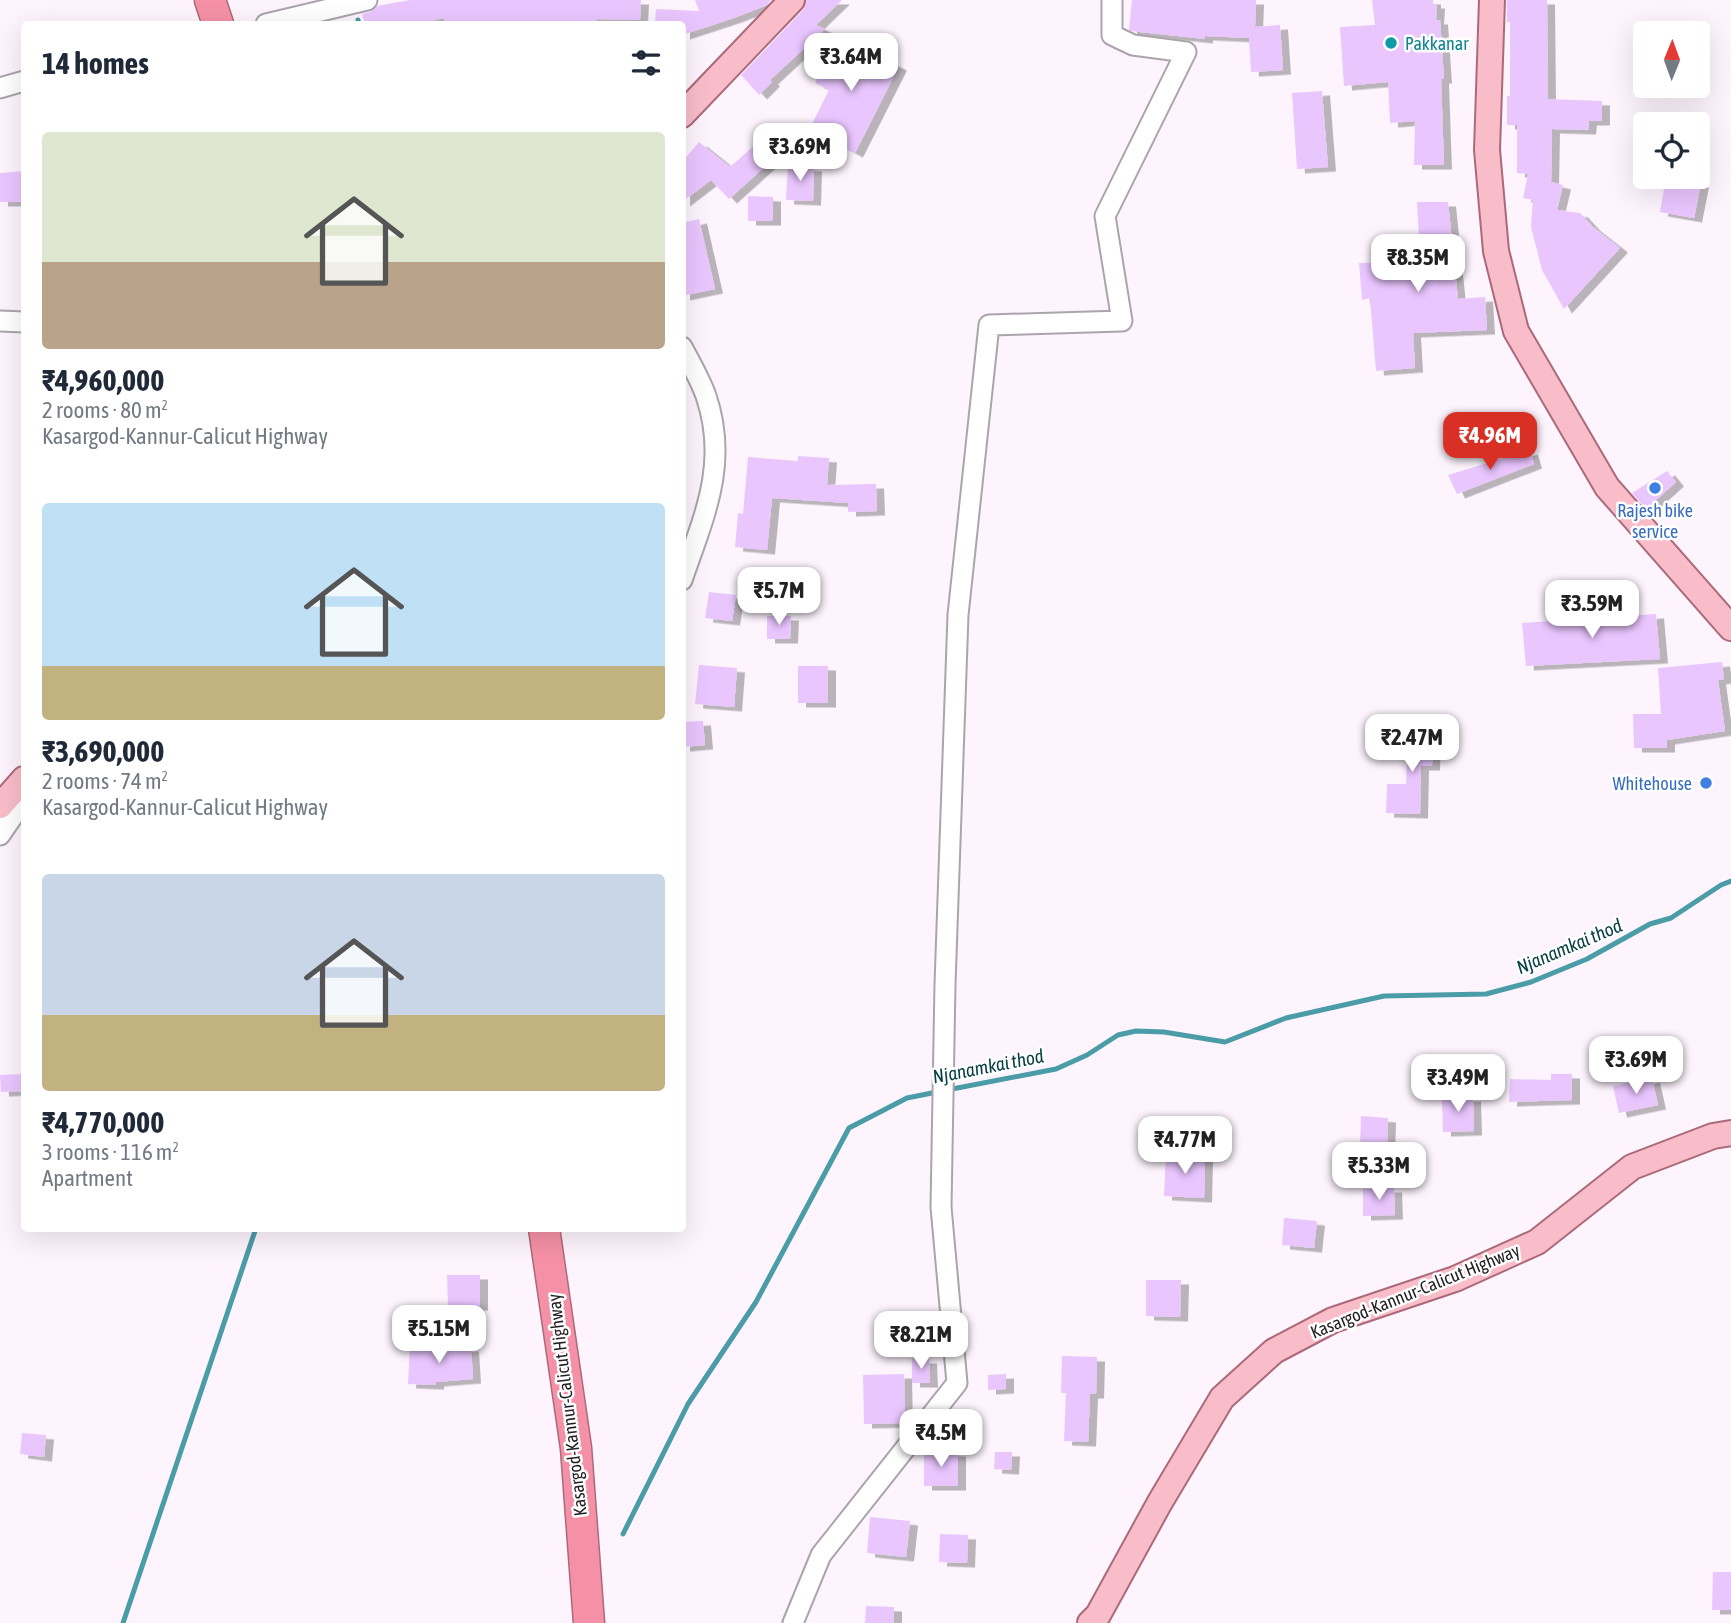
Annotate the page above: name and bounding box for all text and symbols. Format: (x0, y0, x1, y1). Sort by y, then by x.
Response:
north arrow (1633, 21, 1710, 98)
map controls (1633, 21, 1710, 189)
place label: Pakkanar (1405, 33, 1469, 54)
pin: ₹3.64M (794, 34, 908, 93)
marker: Pakkanar (1383, 35, 1399, 51)
text: ₹3.64M (820, 43, 882, 69)
icon: filters (627, 44, 665, 82)
text: 14 homes (42, 46, 149, 80)
button: locate (1633, 112, 1710, 189)
pin: ₹3.69M (743, 124, 857, 183)
text: ₹3.69M (769, 133, 831, 159)
icon: home (291, 178, 417, 304)
pin: ₹8.35M (1361, 234, 1475, 294)
text: ₹8.35M (1387, 244, 1449, 270)
text: ₹4,960,000 (42, 363, 164, 397)
text: 2 rooms · 80 m² (42, 397, 168, 423)
pin: ₹4.96M (1433, 412, 1547, 472)
text: ₹4.96M (1459, 422, 1521, 448)
text: Kasargod-Kannur-Calicut Highway (42, 423, 328, 449)
marker: Rajesh bike service (1647, 480, 1663, 496)
place label: Rajesh bike service (1617, 500, 1693, 542)
icon: home (291, 549, 417, 675)
pin: ₹5.7M (730, 568, 828, 627)
text: ₹5.7M (753, 577, 805, 603)
pin: ₹3.59M (1535, 580, 1649, 640)
text: ₹3.59M (1561, 590, 1623, 616)
pin: ₹2.47M (1355, 714, 1469, 774)
text: ₹2.47M (1381, 724, 1443, 750)
text: ₹3,690,000 (42, 734, 164, 768)
text: 2 rooms · 74 m² (42, 768, 168, 794)
place label: Whitehouse (1612, 773, 1692, 794)
marker: Whitehouse (1698, 775, 1714, 791)
text: Kasargod-Kannur-Calicut Highway (42, 794, 328, 820)
water label: Njanamkai thod (1513, 914, 1625, 978)
icon: home (291, 920, 417, 1046)
pin: ₹3.69M (1579, 1036, 1693, 1096)
water label: Njanamkai thod (931, 1044, 1045, 1088)
text: ₹3.69M (1605, 1046, 1667, 1072)
pin: ₹3.49M (1401, 1054, 1515, 1114)
text: ₹3.49M (1427, 1064, 1489, 1090)
text: ₹4,770,000 (42, 1105, 164, 1139)
pin: ₹4.77M (1128, 1116, 1242, 1176)
text: ₹4.77M (1154, 1126, 1216, 1152)
text: 3 rooms · 116 m² (42, 1139, 179, 1165)
pin: ₹5.33M (1322, 1142, 1436, 1202)
text: ₹5.33M (1348, 1152, 1410, 1178)
text: Apartment (42, 1165, 133, 1191)
street label: Kasargod-Kannur-Calicut Highway (1307, 1239, 1523, 1343)
street label: Kasargod-Kannur-Calicut Highway (543, 1293, 591, 1517)
pin: ₹5.15M (382, 1306, 496, 1365)
pin: ₹8.21M (864, 1312, 978, 1371)
text: ₹5.15M (408, 1315, 470, 1341)
text: ₹8.21M (890, 1321, 952, 1347)
pin: ₹4.5M (892, 1410, 990, 1469)
text: ₹4.5M (915, 1419, 967, 1445)

